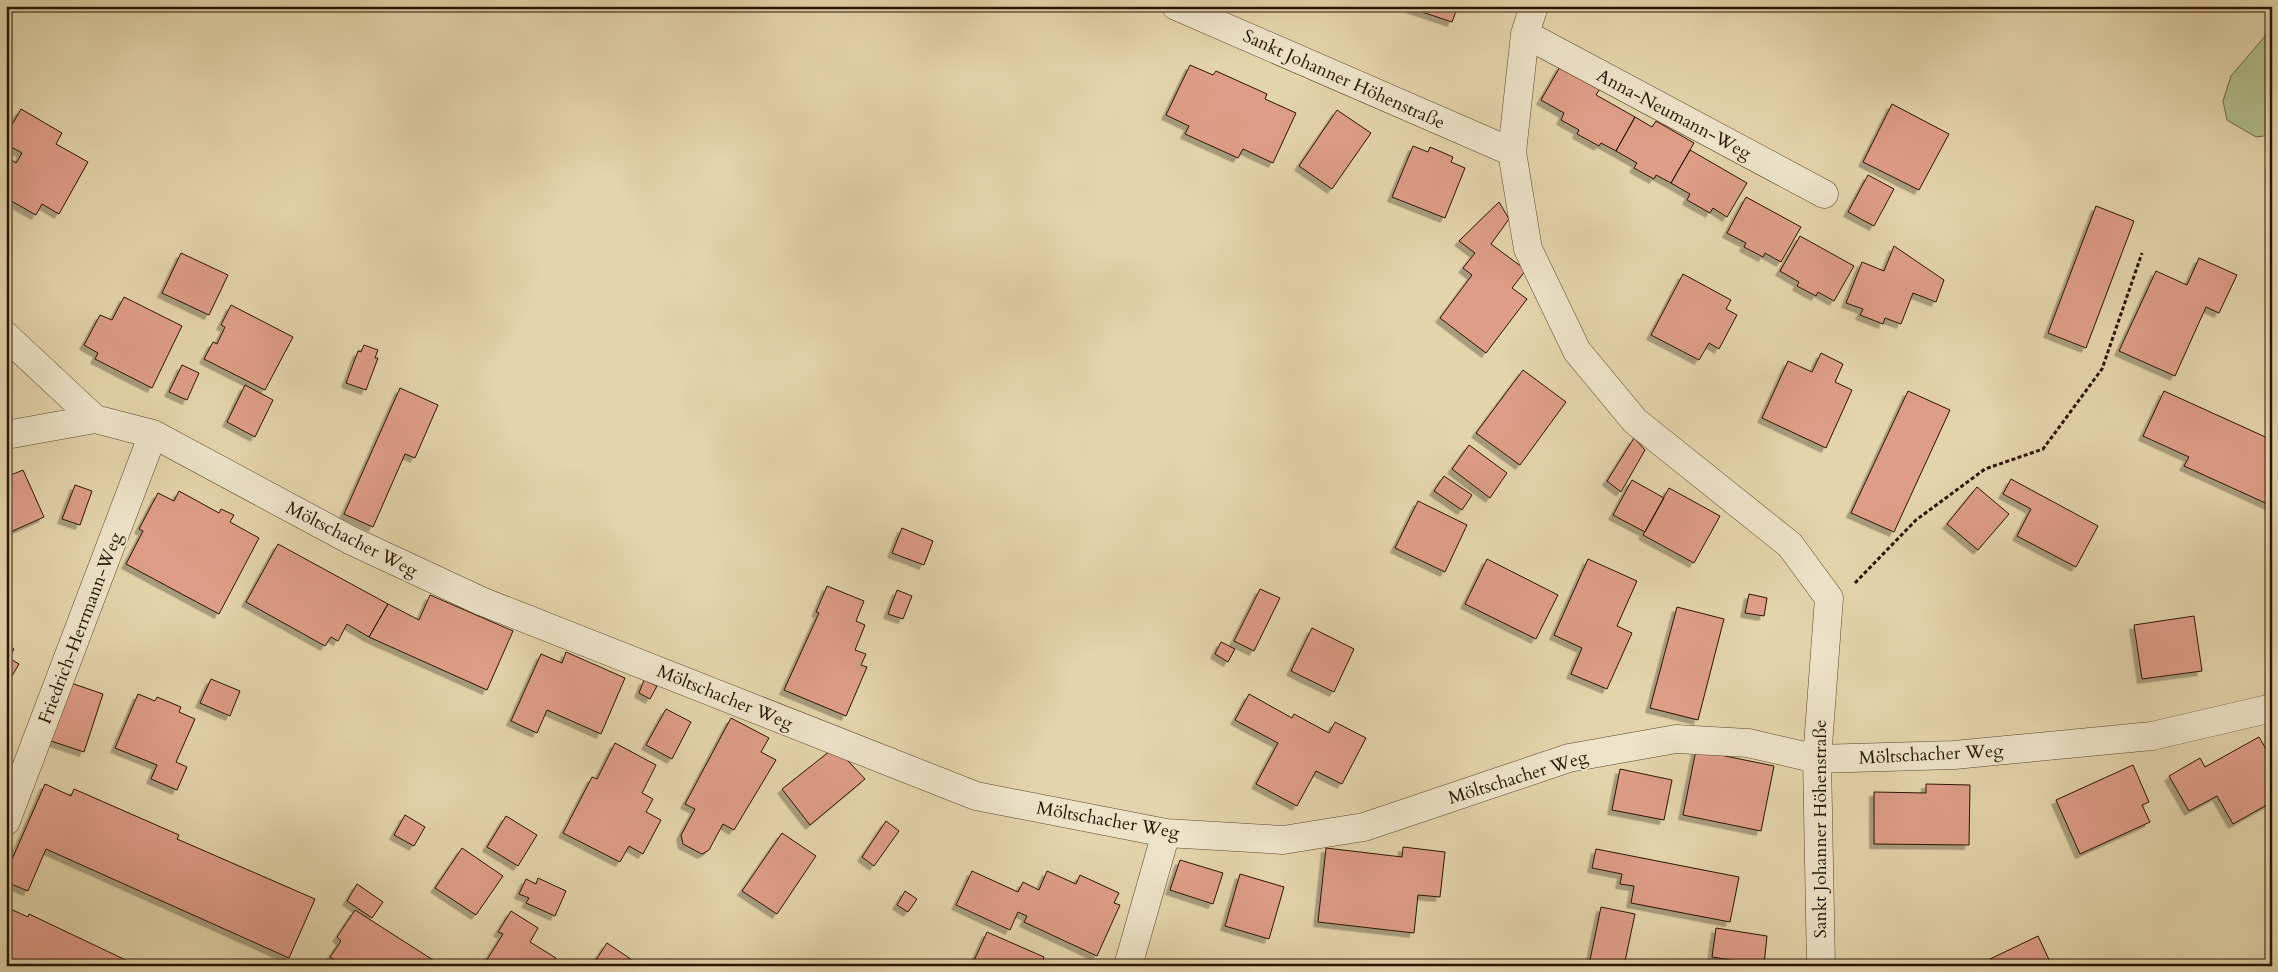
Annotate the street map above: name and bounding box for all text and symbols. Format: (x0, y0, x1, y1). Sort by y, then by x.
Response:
street label: Sankt Johanner Höhenstraße (1239, 24, 1449, 135)
street label: Anna-Neumann-Weg (1592, 63, 1756, 166)
street label: Möltschacher Weg (282, 495, 423, 584)
street label: Friedrich-Herrmann-Weg (32, 528, 129, 728)
street label: Möltschacher Weg (653, 659, 797, 736)
street label: Sankt Johanner Höhenstraße (1808, 720, 1833, 938)
street label: Möltschacher Weg (1858, 738, 2005, 771)
street label: Möltschacher Weg (1445, 744, 1592, 811)
street label: Möltschacher Weg (1035, 796, 1182, 846)

